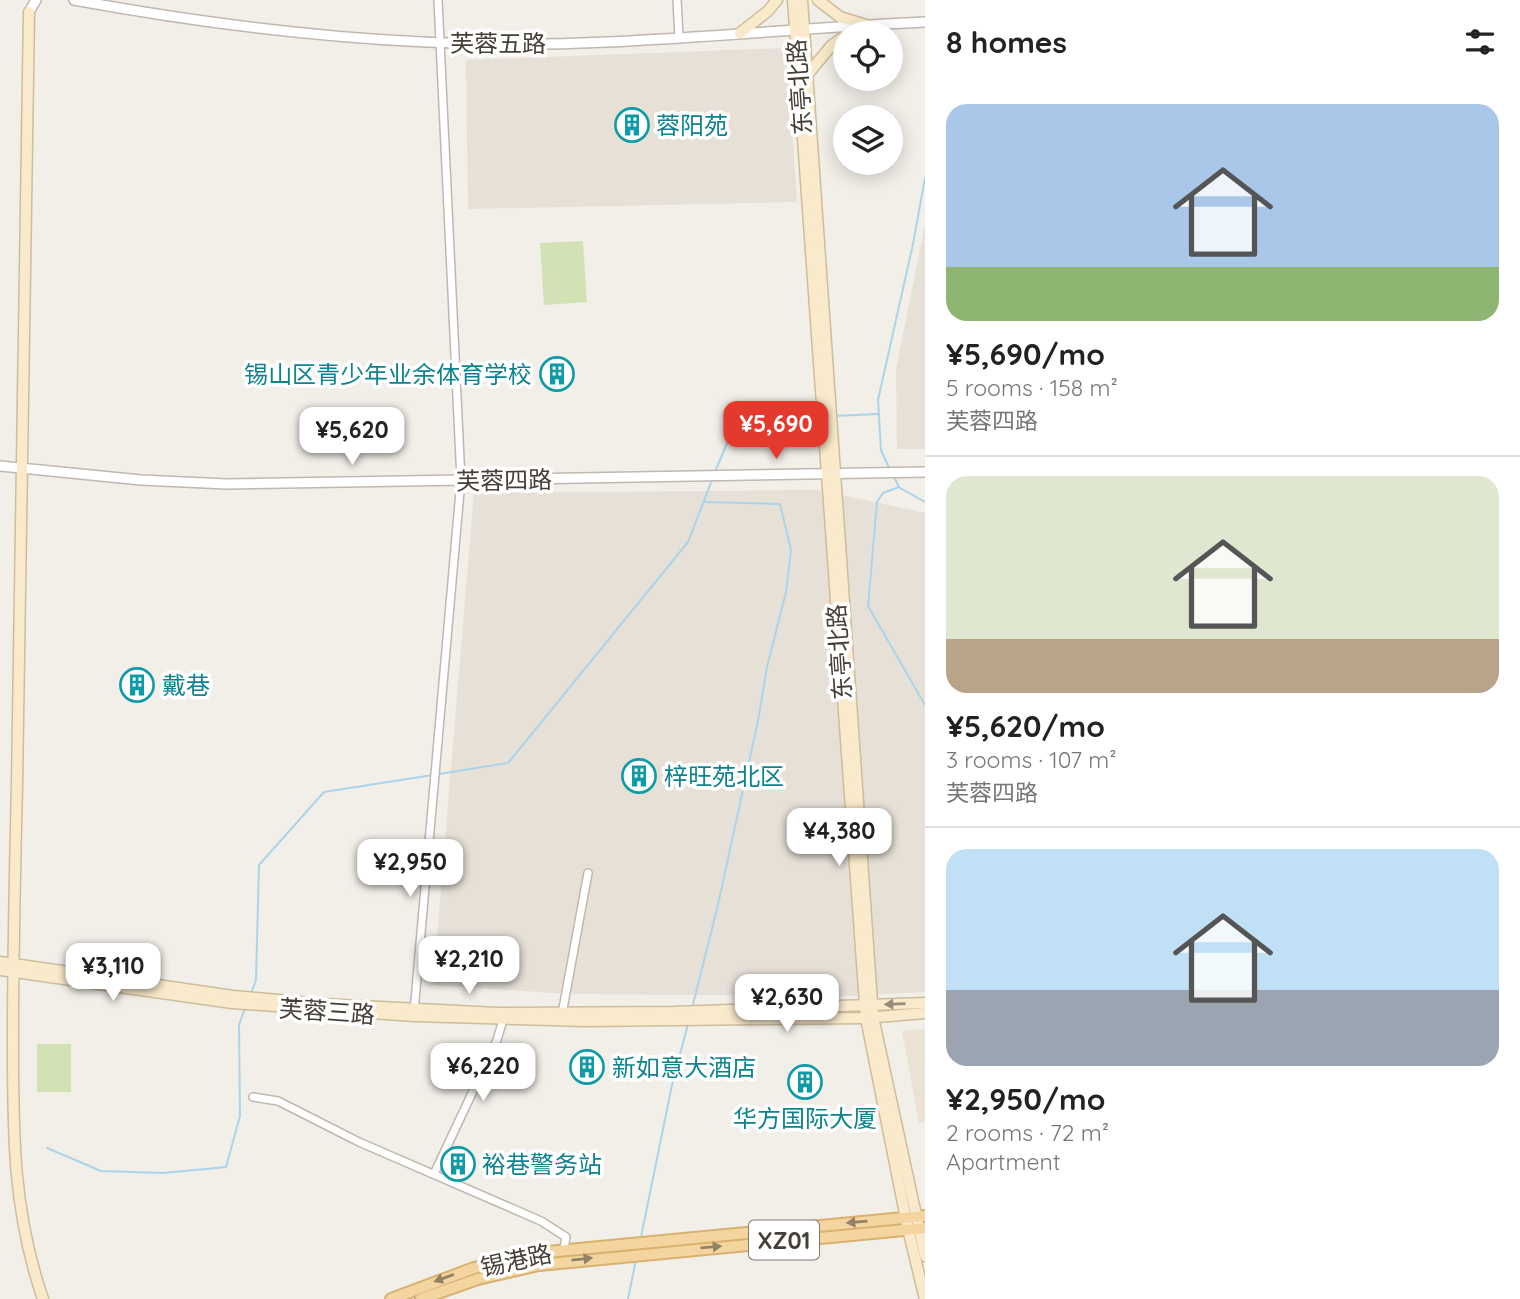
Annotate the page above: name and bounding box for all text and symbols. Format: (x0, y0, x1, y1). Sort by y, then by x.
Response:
map controls (833, 21, 903, 175)
button: locate (833, 21, 903, 91)
text: 8 homes (946, 23, 1067, 61)
icon: filters (1461, 23, 1499, 61)
street label: 芙蓉五路 (450, 28, 546, 58)
street label: 东亭北路 (781, 38, 817, 136)
button: layers (833, 105, 903, 175)
building icon: 蓉阳苑 (613, 106, 651, 144)
place label: 蓉阳苑 (656, 110, 728, 140)
icon: home (1160, 149, 1286, 275)
text: ¥5,690/mo (946, 335, 1105, 373)
building icon: 锡山区青少年业余体育学校 (538, 355, 576, 393)
place label: 锡山区青少年业余体育学校 (244, 359, 532, 389)
text: 5 rooms · 158 m² (946, 373, 1118, 402)
pin: ¥5,690 (719, 402, 833, 461)
text: 芙蓉四路 (946, 406, 1038, 435)
pin: ¥5,620 (295, 407, 409, 467)
text: ¥5,690 (739, 409, 813, 438)
text: ¥5,620 (315, 415, 389, 444)
street label: 芙蓉四路 (456, 464, 552, 496)
icon: home (1160, 521, 1286, 647)
street label: 东亭北路 (821, 603, 857, 701)
building icon: 戴巷 (118, 666, 156, 704)
place label: 戴巷 (162, 670, 210, 700)
text: ¥5,620/mo (946, 707, 1105, 745)
text: 3 rooms · 107 m² (946, 745, 1117, 774)
building icon: 梓旺苑北区 (620, 757, 658, 795)
place label: 梓旺苑北区 (664, 761, 784, 791)
text: 芙蓉四路 (946, 778, 1038, 807)
pin: ¥4,380 (782, 808, 896, 868)
text: ¥4,380 (803, 816, 875, 845)
pin: ¥2,950 (353, 839, 467, 899)
text: ¥2,950 (373, 847, 447, 876)
icon: home (1160, 895, 1286, 1021)
pin: ¥2,210 (412, 936, 526, 996)
pin: ¥3,110 (56, 944, 170, 1003)
text: ¥2,210 (434, 944, 504, 973)
text: ¥3,110 (82, 951, 144, 980)
pin: ¥2,630 (730, 974, 844, 1034)
text: ¥2,630 (751, 982, 823, 1011)
street label: 芙蓉三路 (278, 993, 376, 1029)
one-way arrow (884, 999, 906, 1010)
pin: ¥6,220 (426, 1044, 540, 1103)
building icon: 新如意大酒店 (568, 1048, 606, 1086)
text: ¥6,220 (446, 1051, 520, 1080)
place label: 新如意大酒店 (612, 1052, 756, 1082)
building icon: 华方国际大厦 (786, 1063, 824, 1101)
text: ¥2,950/mo (946, 1080, 1105, 1118)
place label: 华方国际大厦 (733, 1103, 877, 1133)
text: 2 rooms · 72 m² (946, 1118, 1109, 1147)
building icon: 裕巷警务站 (439, 1145, 477, 1183)
text: Apartment (946, 1147, 1060, 1176)
place label: 裕巷警务站 (482, 1149, 602, 1179)
one-way arrow (846, 1217, 868, 1228)
road number: XZ01 (749, 1220, 819, 1260)
street label: 锡港路 (478, 1238, 554, 1282)
one-way arrow (700, 1241, 722, 1252)
one-way arrow (571, 1253, 593, 1264)
one-way arrow (434, 1273, 455, 1284)

